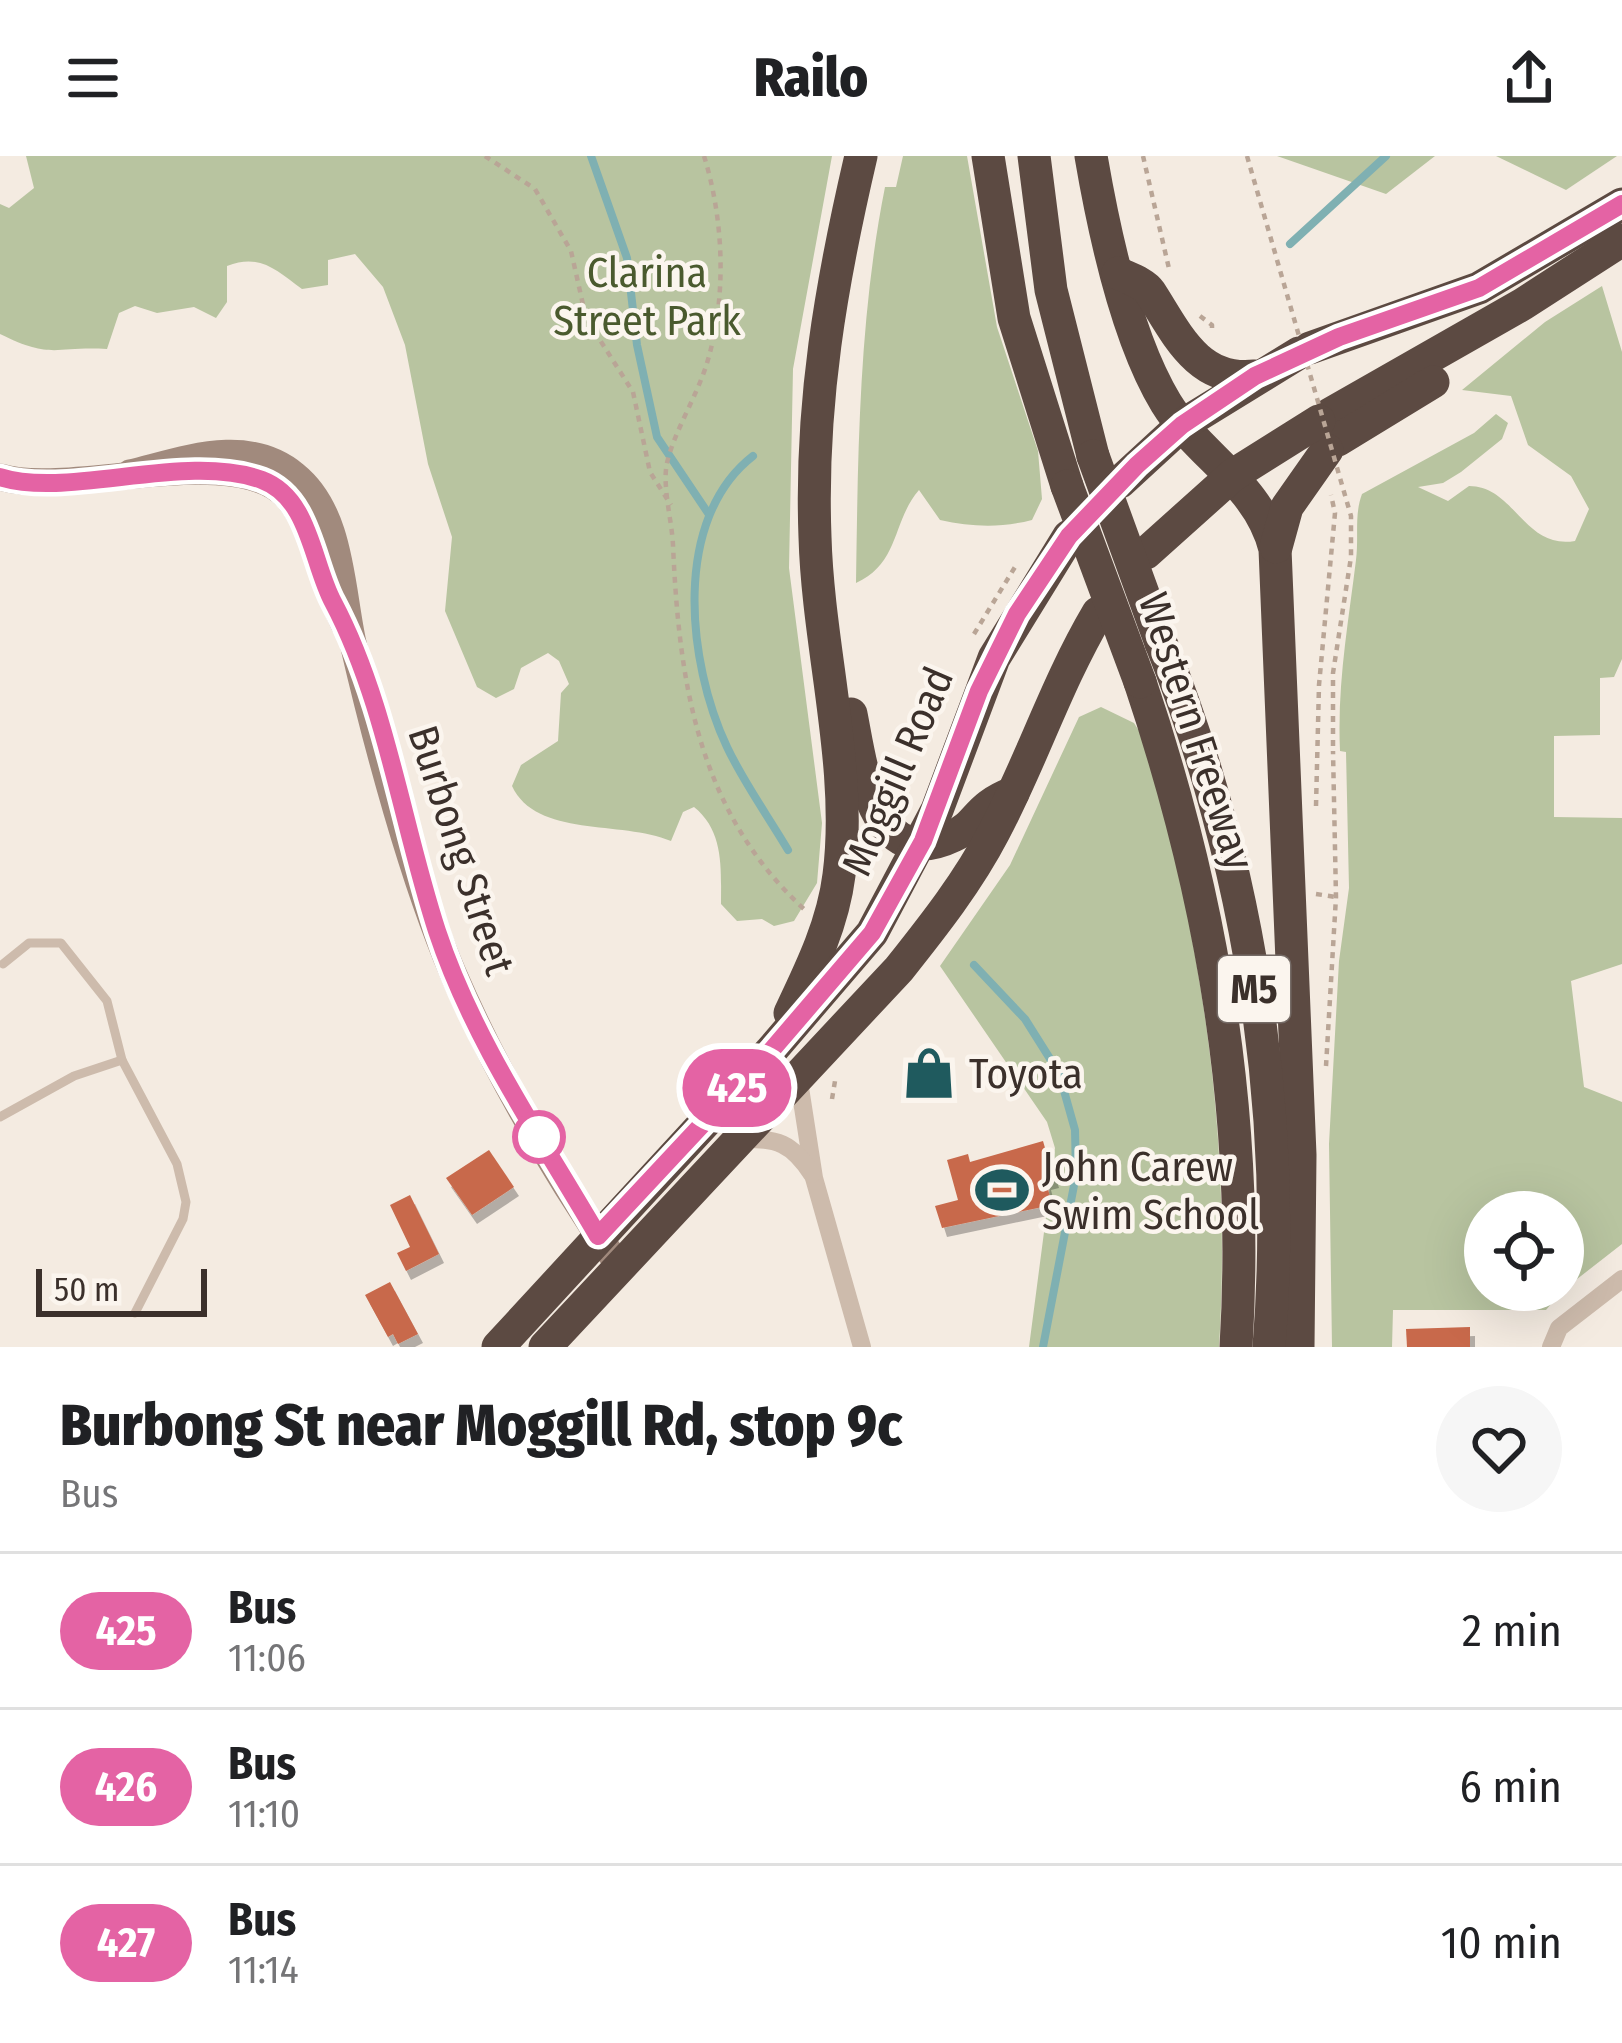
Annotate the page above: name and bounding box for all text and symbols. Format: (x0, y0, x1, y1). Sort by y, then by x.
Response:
icon: menu (60, 45, 126, 111)
icon: share (1496, 45, 1562, 111)
text: Railo (754, 46, 868, 110)
park label: Clarina Street Park (553, 248, 741, 346)
street label: Western Freeway (1128, 587, 1264, 876)
street label: Moggill Road (832, 660, 964, 883)
street label: Burbong Street (397, 719, 525, 981)
road number: M5 (1218, 956, 1290, 1022)
shop icon: Toyota (900, 1044, 958, 1102)
line badge: 425 (668, 1049, 806, 1127)
place label: Toyota (969, 1049, 1083, 1099)
text: 425 (706, 1063, 768, 1113)
unlabelled marker (514, 1112, 564, 1162)
place label: John Carew Swim School (1042, 1142, 1259, 1240)
sports icon: John Carew Swim School (973, 1161, 1031, 1219)
map controls (1464, 1191, 1584, 1311)
button: locate (1464, 1191, 1584, 1311)
scale bar (36, 1263, 207, 1316)
text: 50 m (54, 1270, 119, 1310)
button: heart (1436, 1386, 1562, 1512)
text: Burbong St near Moggill Rd, stop 9c (60, 1392, 902, 1460)
text: Bus (60, 1471, 118, 1517)
text: Bus (228, 1581, 296, 1635)
text: 2 min (1462, 1604, 1562, 1658)
text: 425 (95, 1606, 157, 1656)
text: 11:06 (228, 1635, 306, 1681)
text: Bus (228, 1737, 296, 1791)
text: 6 min (1459, 1760, 1562, 1814)
text: 426 (95, 1762, 157, 1812)
text: 11:10 (228, 1791, 300, 1837)
text: Bus (228, 1893, 296, 1947)
text: 10 min (1441, 1916, 1562, 1970)
text: 427 (97, 1918, 155, 1968)
text: 11:14 (228, 1947, 299, 1993)

